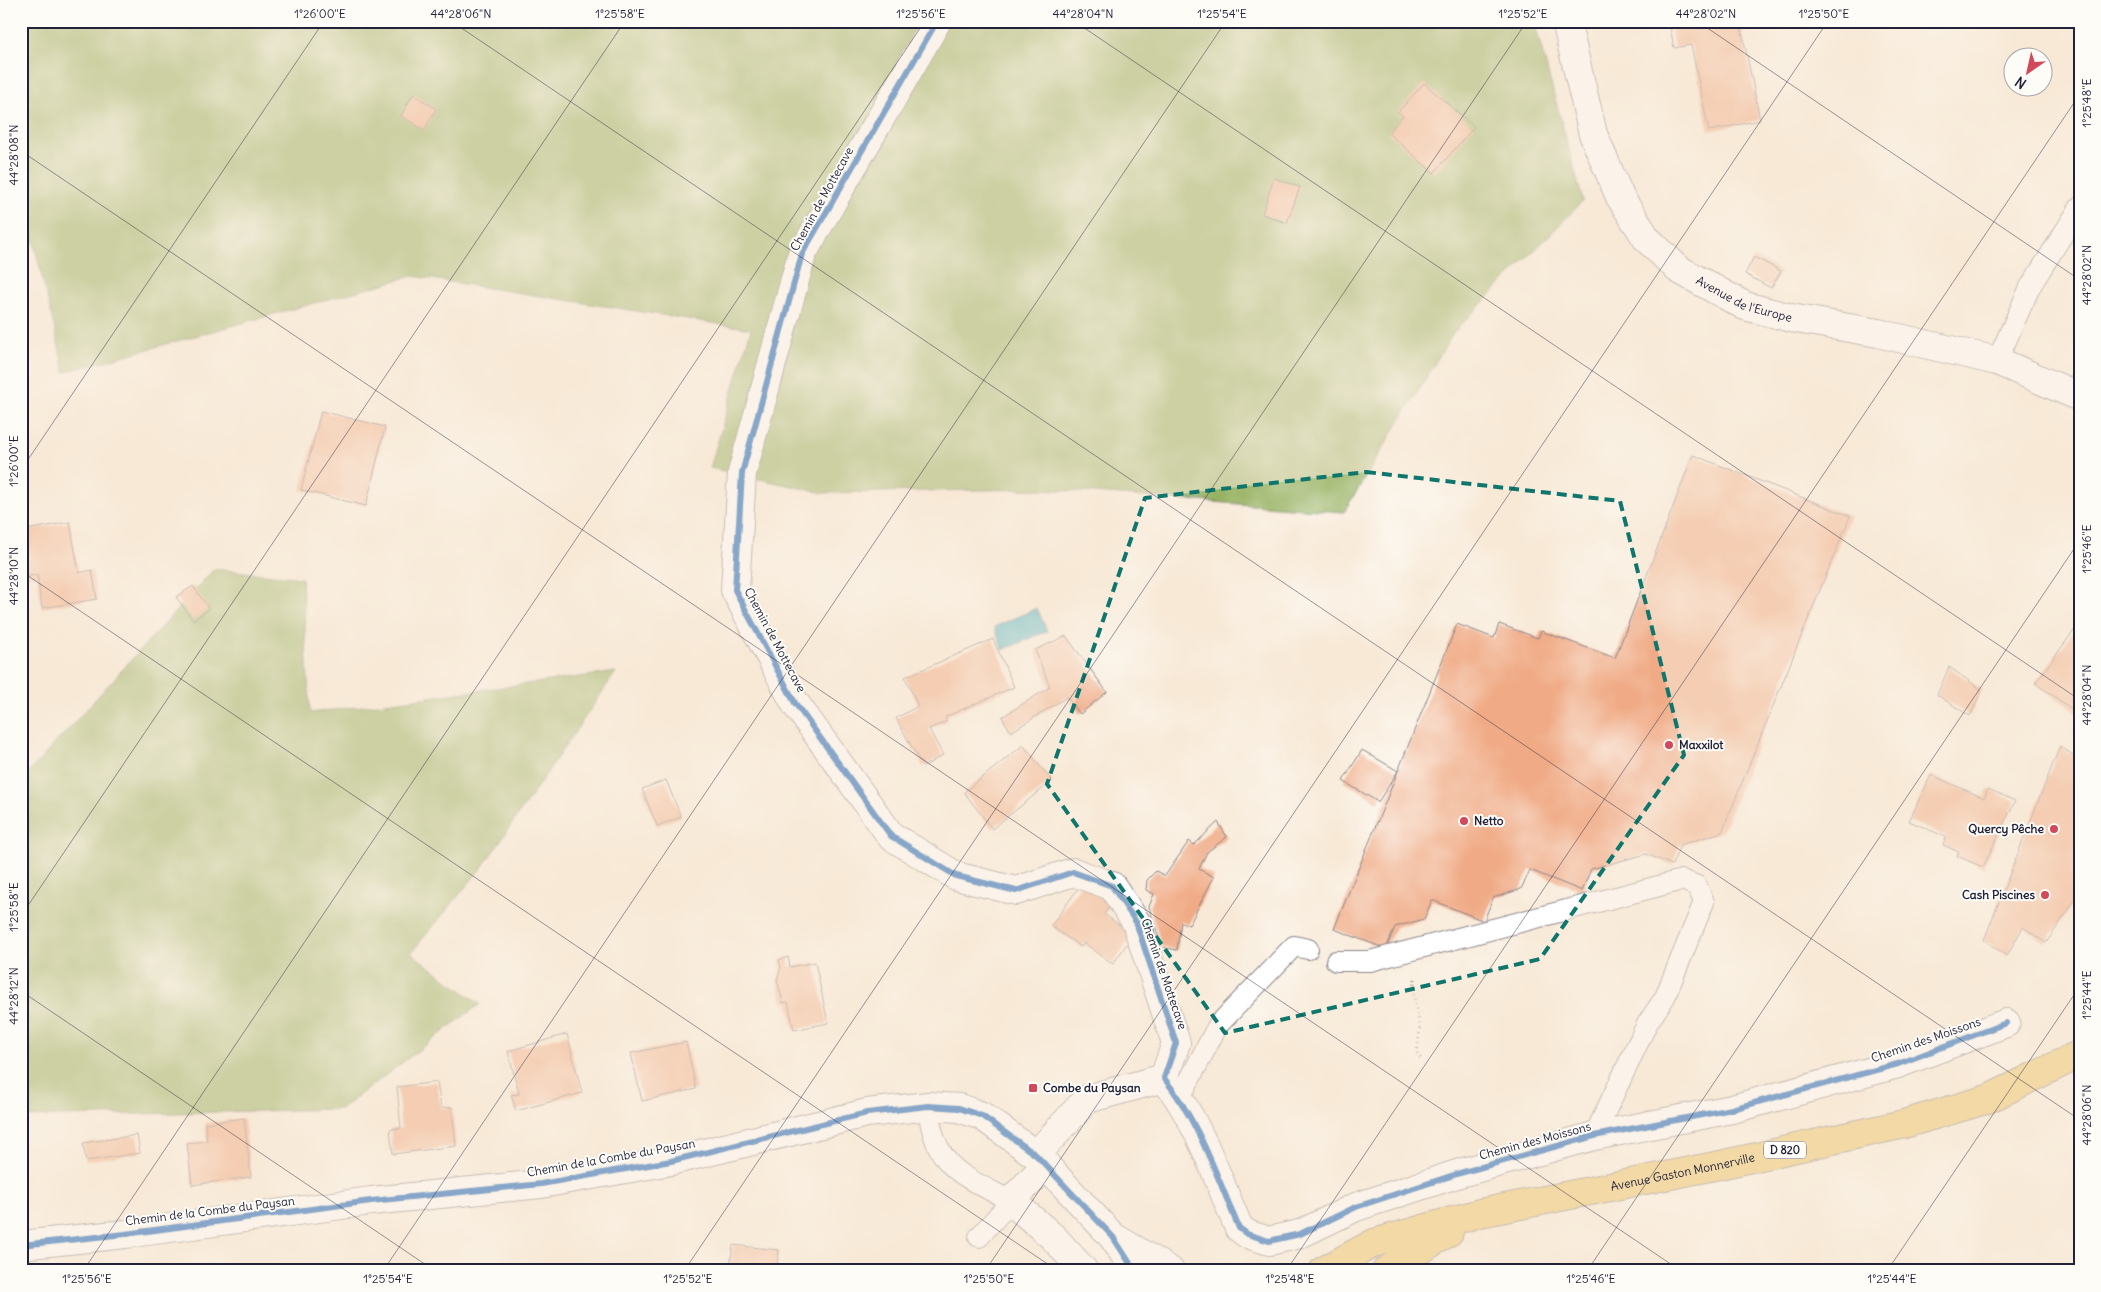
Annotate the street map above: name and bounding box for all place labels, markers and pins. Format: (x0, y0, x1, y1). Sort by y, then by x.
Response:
place label: Maxxilot (1679, 737, 1724, 752)
marker: Maxxilot (1663, 739, 1675, 751)
place label: Netto (1474, 813, 1504, 828)
marker: Netto (1458, 815, 1470, 827)
place label: Quercy Pêche (1968, 821, 2045, 837)
marker: Quercy Pêche (2048, 823, 2060, 835)
place label: Cash Piscines (1962, 887, 2036, 902)
marker: Cash Piscines (2039, 889, 2051, 901)
place label: Combe du Paysan (1043, 1080, 1141, 1096)
marker: Combe du Paysan (1027, 1082, 1039, 1094)

